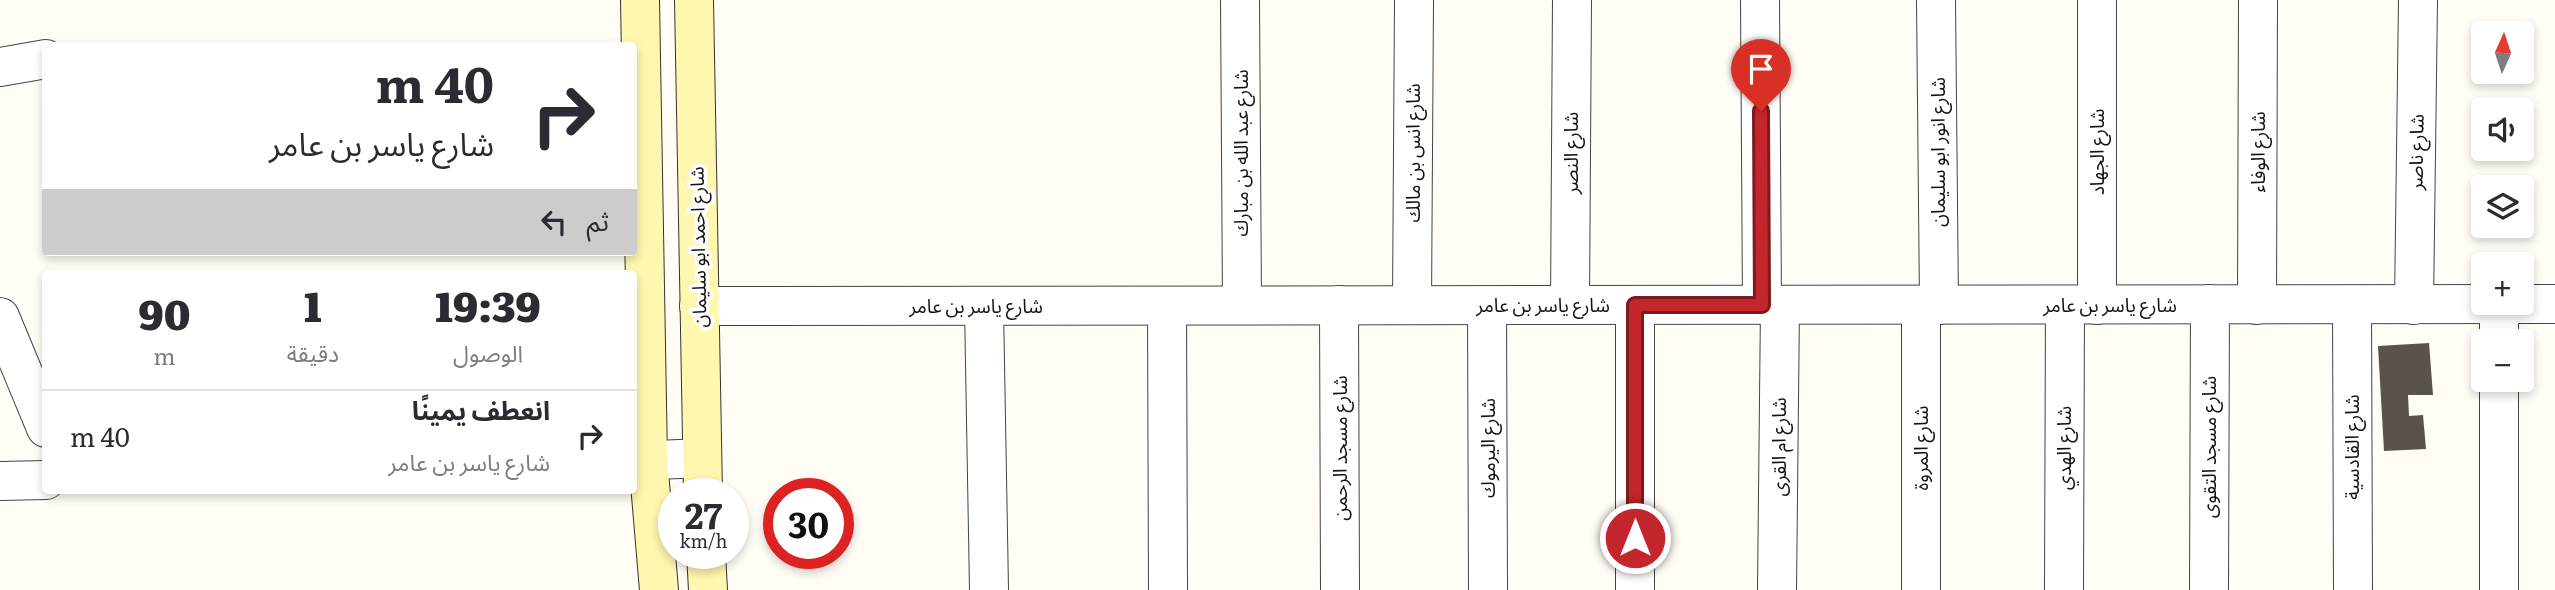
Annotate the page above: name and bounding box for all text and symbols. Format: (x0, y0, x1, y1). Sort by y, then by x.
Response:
north arrow (2471, 21, 2534, 84)
map controls (2471, 21, 2534, 392)
pin (1731, 39, 1791, 111)
text: 40 m (376, 45, 494, 118)
icon: arrive (1742, 50, 1780, 88)
street label: شارع عبد الله بن مبارك (1226, 69, 1255, 237)
icon: right (518, 70, 609, 161)
street label: شارع انور ابو سليمان (1923, 77, 1952, 227)
street label: شارع انس بن مالك (1398, 83, 1427, 223)
button: sound (2471, 98, 2534, 161)
street label: شارع الجهاد (2082, 109, 2111, 195)
street label: شارع الوفاء (2243, 111, 2272, 193)
street label: شارع النصر (1556, 112, 1585, 195)
street label: شارع ناصر (2400, 114, 2431, 191)
text: شارع ياسر بن عامر (269, 118, 494, 166)
street label: شارع احمد ابو سليمان (682, 166, 713, 328)
button: layers (2471, 175, 2534, 238)
text: ثم (587, 200, 609, 239)
icon: left (535, 203, 573, 241)
button: + (2471, 252, 2534, 315)
text: 1 (304, 273, 322, 335)
text: 19:39 (435, 273, 541, 335)
text: 90 (138, 281, 190, 343)
street label: شارع ياسر بن عامر (1475, 290, 1610, 319)
street label: شارع ياسر بن عامر (2042, 290, 2177, 319)
street label: شارع ياسر بن عامر (908, 291, 1043, 320)
button: − (2471, 329, 2534, 392)
text: دقيقة (287, 335, 339, 369)
text: الوصول (453, 335, 523, 369)
text: m (153, 338, 175, 372)
street label: شارع مسجد الرحمن (1325, 375, 1354, 521)
street label: شارع مسجد التقوى (2194, 376, 2223, 518)
text: انعطف يمينًا (412, 389, 550, 428)
street label: شارع القادسية (2337, 394, 2366, 500)
street label: شارع ام القرى (1764, 397, 1794, 497)
street label: شارع اليرموك (1473, 398, 1502, 498)
street label: شارع المروة (1906, 406, 1935, 491)
street label: شارع الهدي (2049, 406, 2079, 490)
text: 40 m (70, 416, 130, 455)
icon: right (571, 417, 609, 455)
text: شارع ياسر بن عامر (388, 444, 550, 478)
speed limit sign: 30 (763, 478, 854, 569)
text: 27 (685, 488, 722, 540)
position arrow (1598, 501, 1672, 575)
text: km/h (680, 527, 727, 554)

